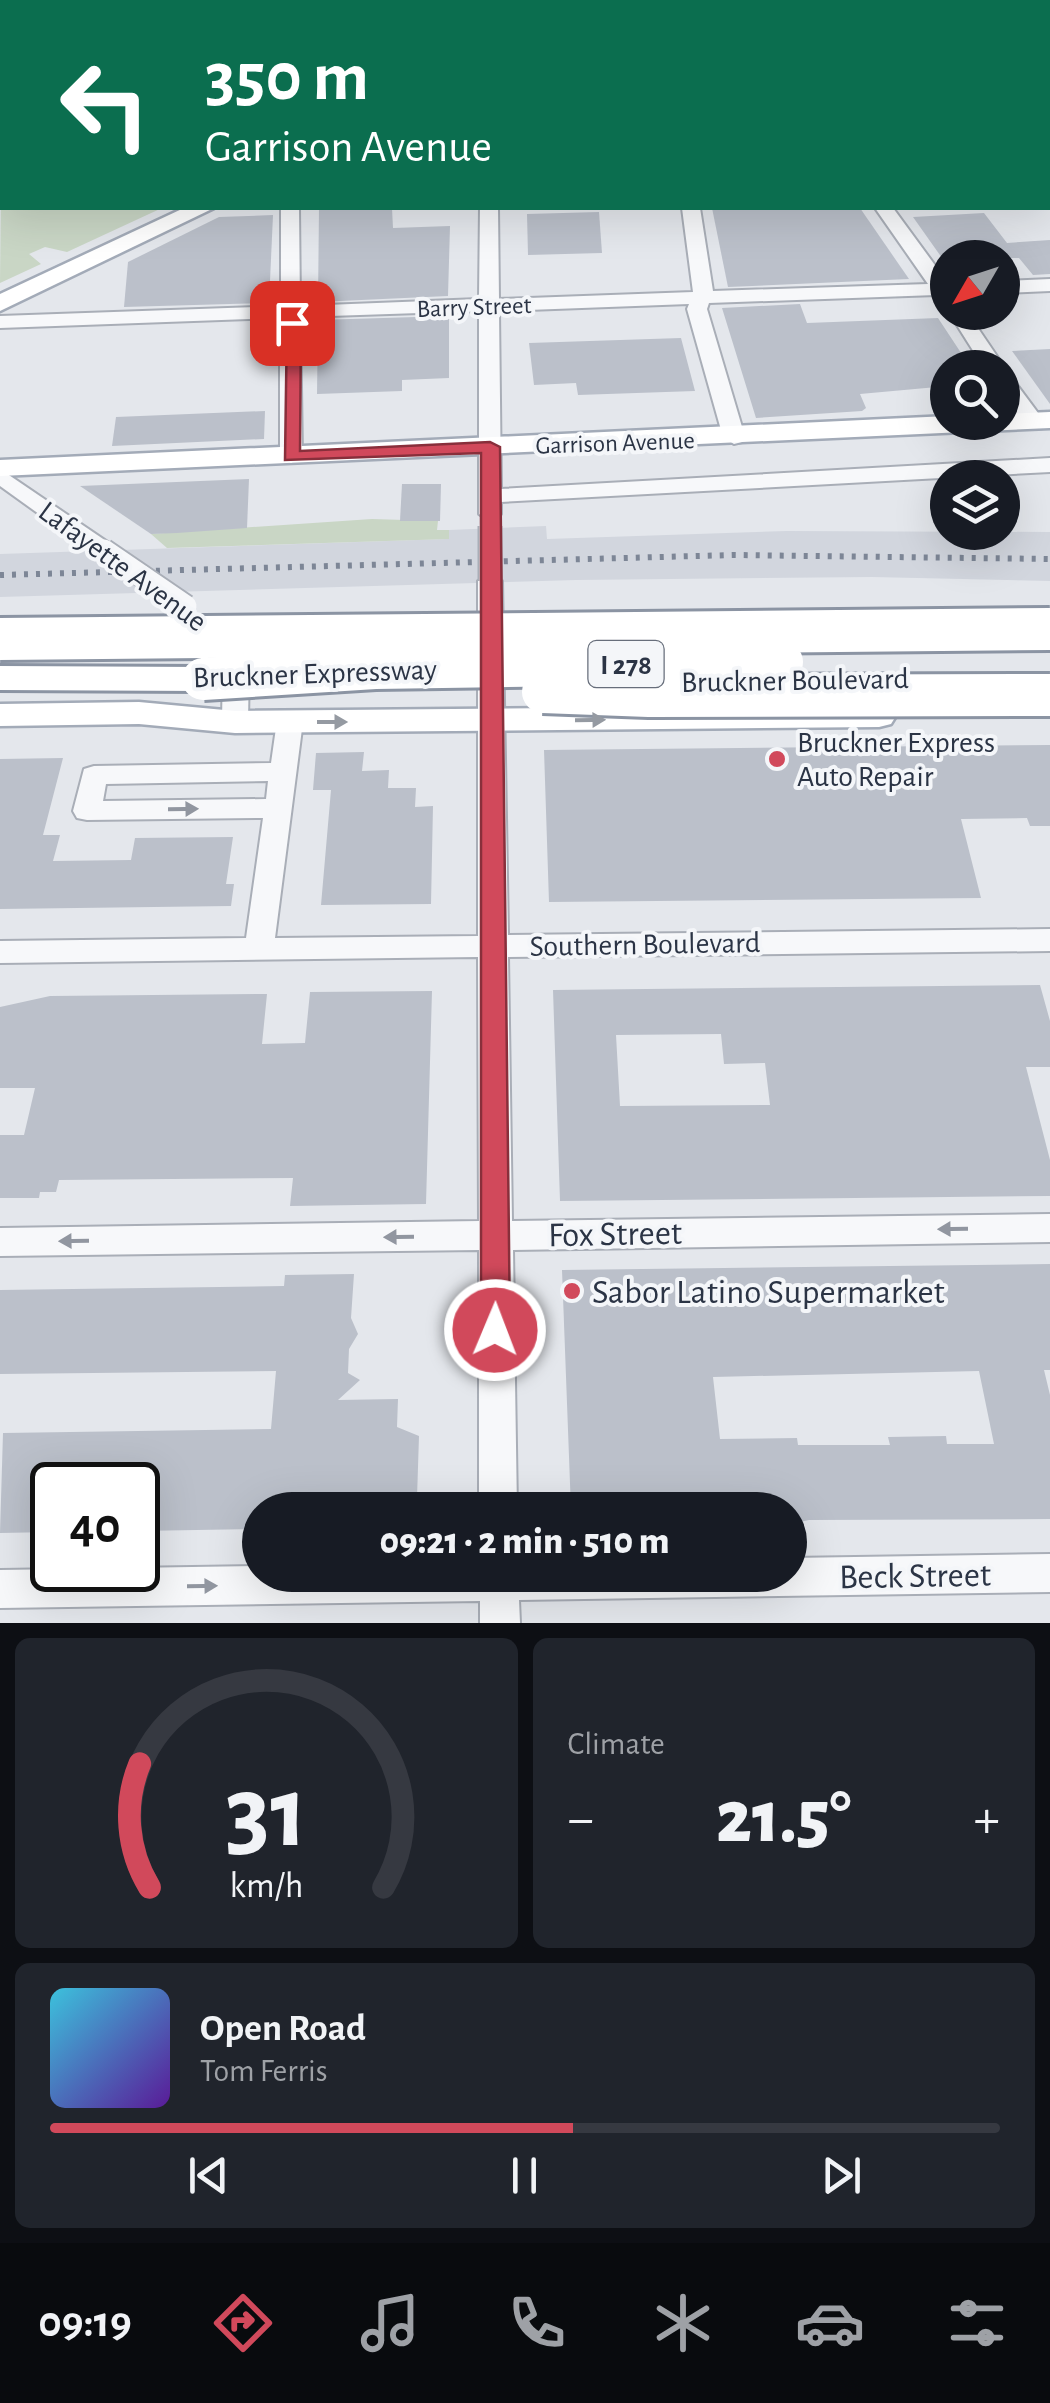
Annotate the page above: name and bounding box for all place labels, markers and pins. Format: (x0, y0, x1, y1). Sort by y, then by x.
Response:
pin (250, 281, 335, 366)
place label: Bruckner Express Auto Repair (797, 728, 995, 792)
marker: Bruckner Express Auto Repair (766, 748, 788, 770)
place label: Sabor Latino Supermarket (592, 1275, 945, 1310)
marker: Sabor Latino Supermarket (561, 1280, 583, 1302)

